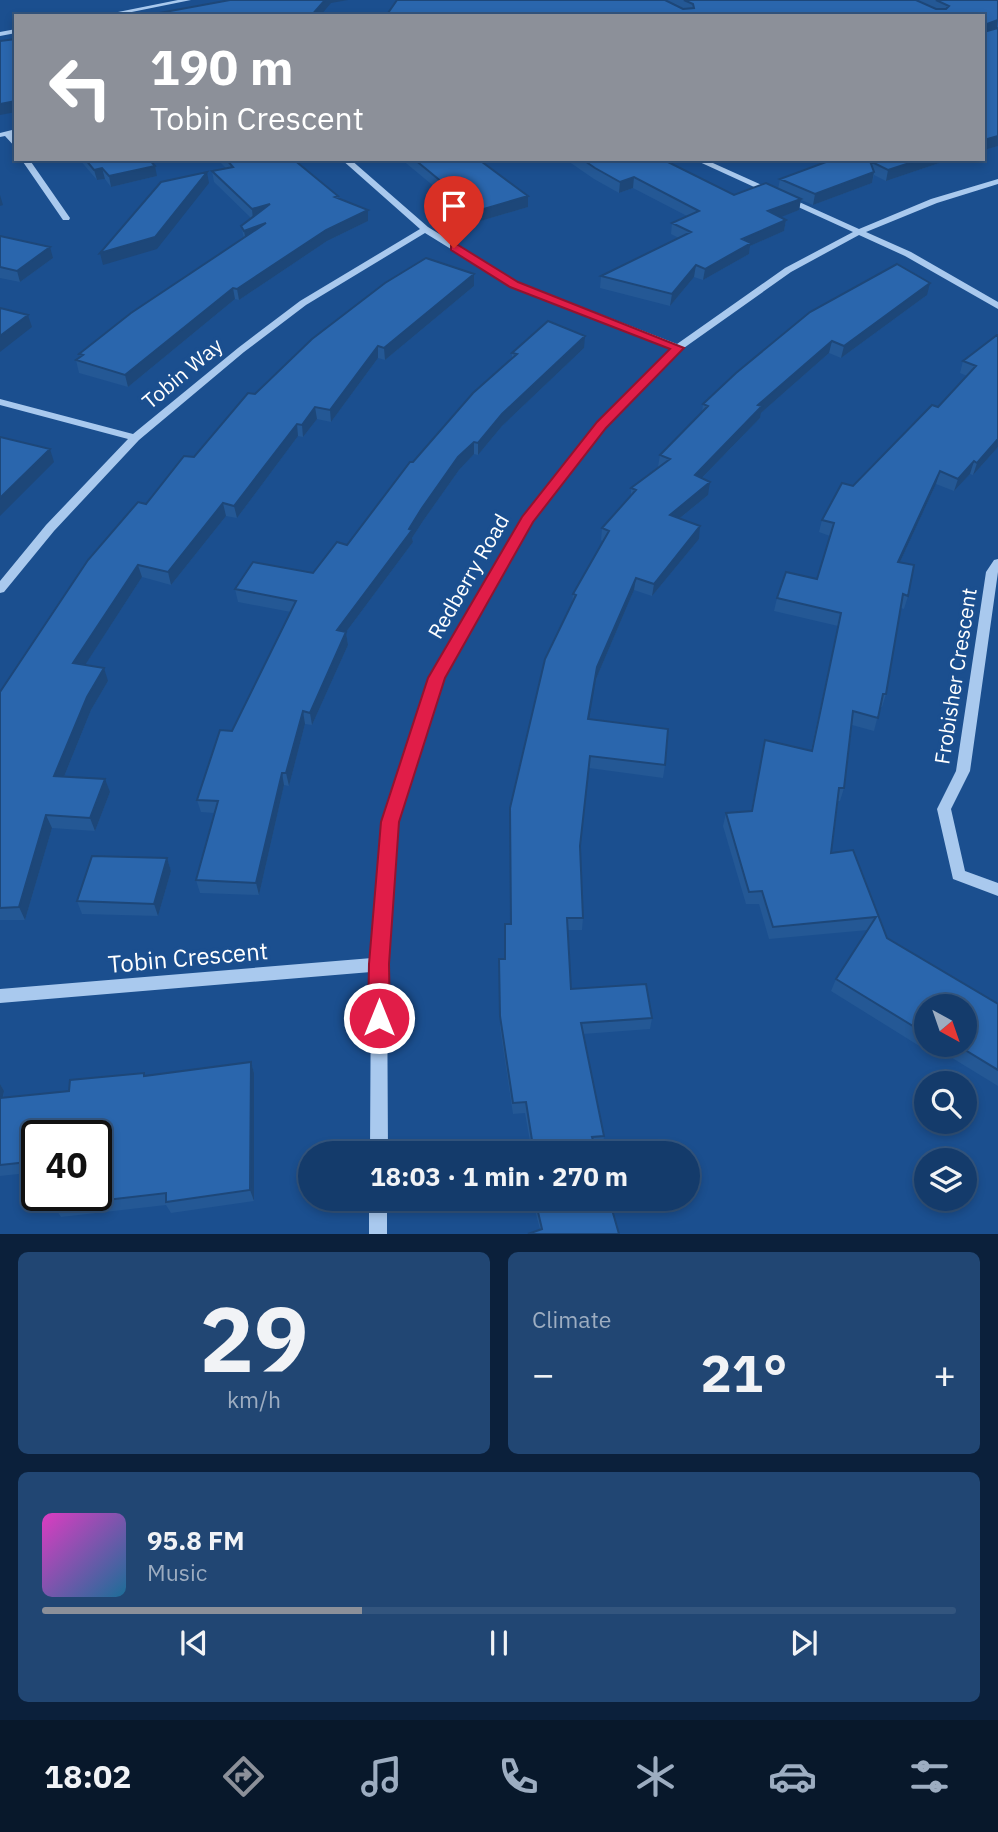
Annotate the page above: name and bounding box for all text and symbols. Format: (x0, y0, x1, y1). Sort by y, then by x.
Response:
text: 190 m (150, 35, 294, 98)
icon: left (35, 42, 126, 133)
text: Tobin Crescent (150, 97, 364, 139)
pin (424, 176, 484, 248)
icon: arrive (435, 187, 473, 225)
street label: Tobin Way (136, 331, 228, 415)
street label: Redberry Road (421, 508, 515, 644)
street label: Frobisher Crescent (927, 586, 983, 766)
street label: Tobin Crescent (107, 934, 269, 980)
position arrow (342, 981, 416, 1055)
north arrow (914, 994, 976, 1057)
map controls (914, 994, 977, 1211)
button: search (914, 1071, 977, 1134)
speed limit sign: 40 (21, 1120, 112, 1211)
button: layers (914, 1148, 977, 1211)
text: 18:03 · 1 min · 270 m (370, 1159, 628, 1193)
text: 29 (199, 1279, 309, 1397)
text: Climate (532, 1304, 611, 1334)
text: 21° (701, 1339, 787, 1406)
text: − (532, 1349, 555, 1398)
text: + (933, 1349, 956, 1398)
text: km/h (227, 1384, 281, 1414)
text: 95.8 FM (147, 1523, 245, 1557)
text: Music (147, 1557, 207, 1587)
icon: previous (175, 1624, 213, 1662)
icon: pause (480, 1624, 518, 1662)
icon: next (785, 1624, 823, 1662)
icon: directions (219, 1752, 268, 1801)
icon: music (357, 1752, 406, 1801)
icon: phone (494, 1752, 543, 1801)
icon: climate (631, 1752, 680, 1801)
icon: car (768, 1752, 817, 1801)
icon: filters (905, 1752, 954, 1801)
text: 18:02 (44, 1755, 131, 1797)

